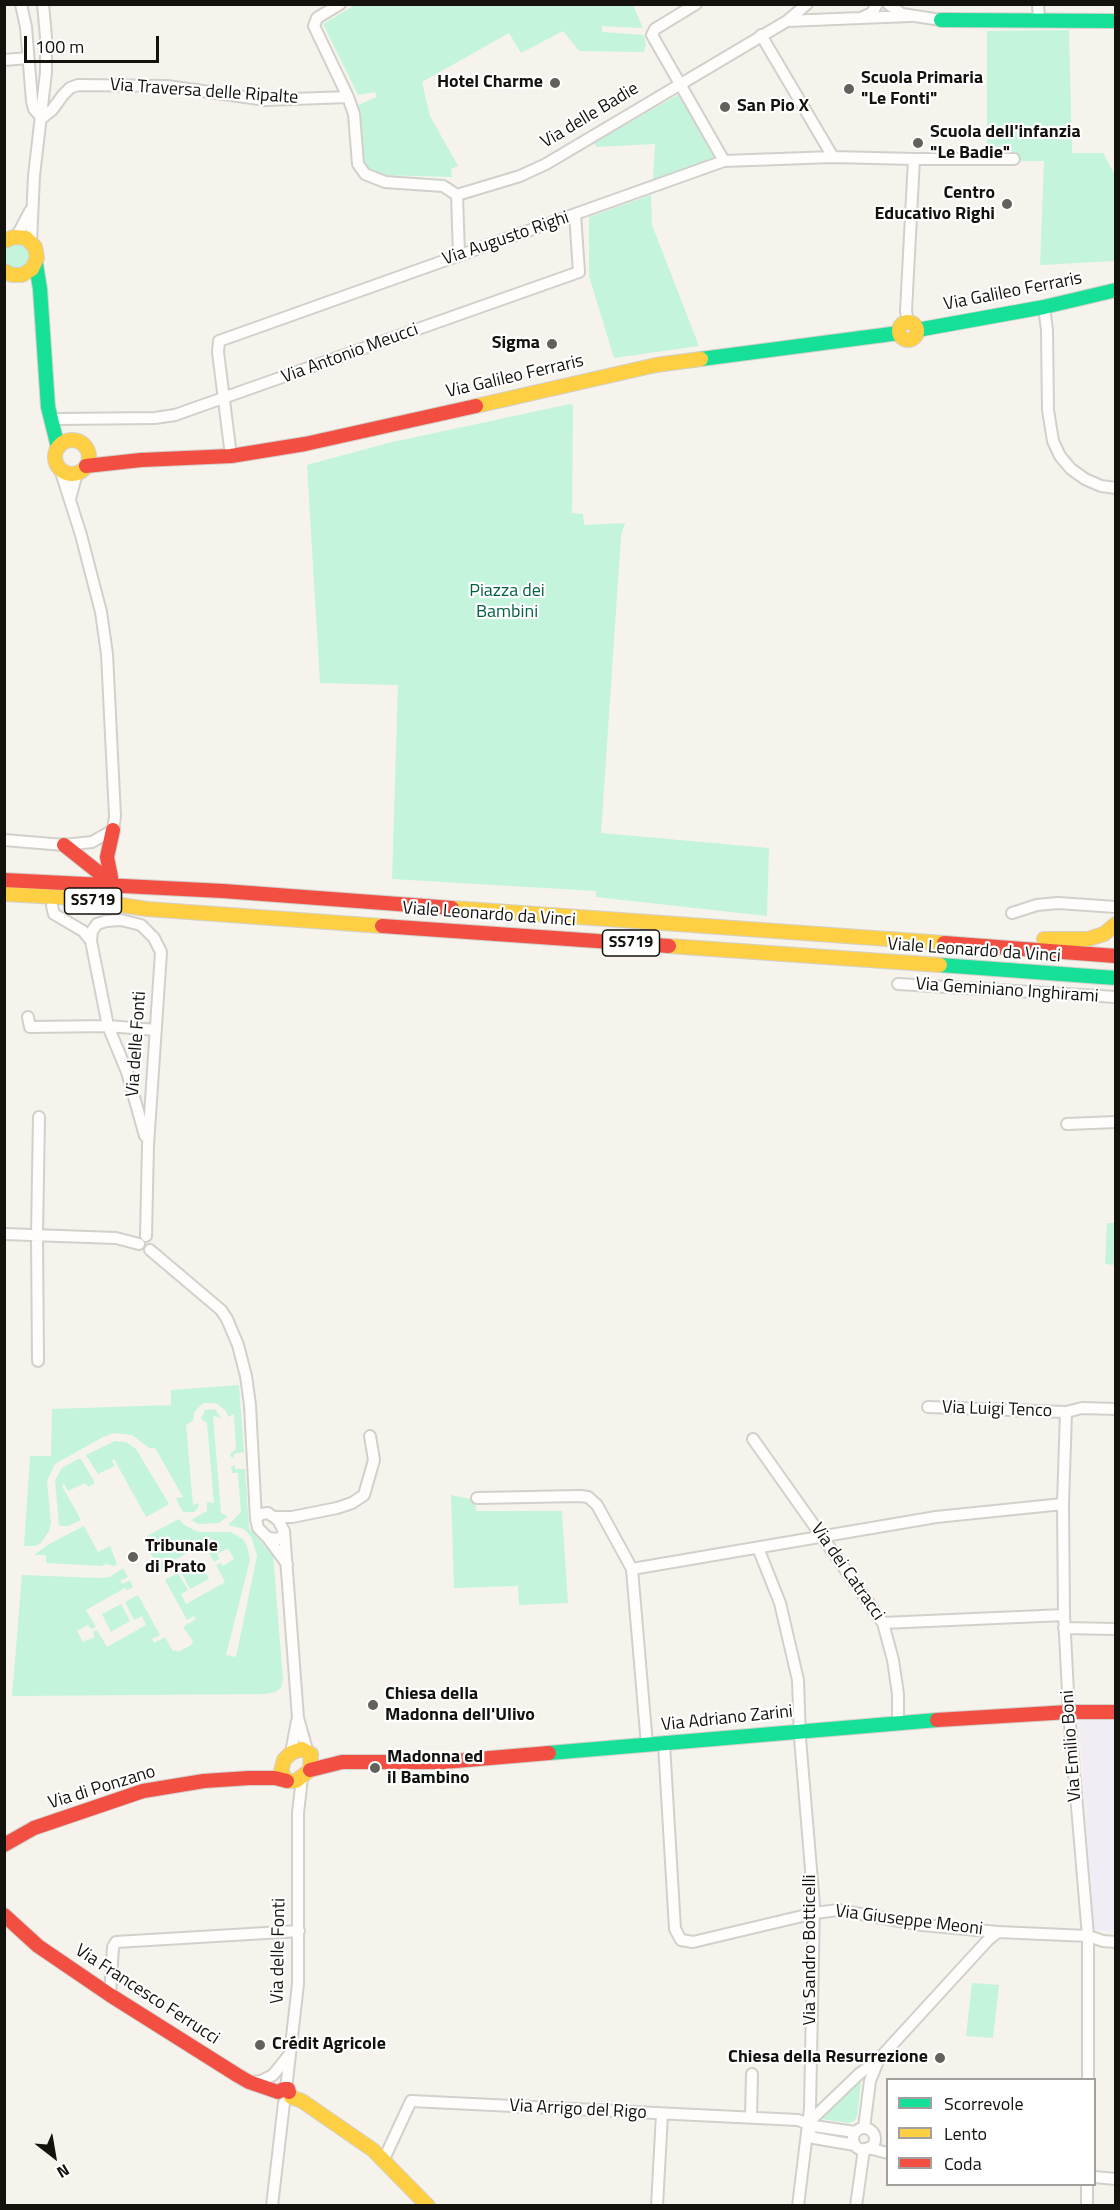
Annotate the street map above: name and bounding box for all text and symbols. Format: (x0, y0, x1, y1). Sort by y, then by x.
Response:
scale bar (27, 24, 162, 62)
text: 100 m (35, 33, 84, 60)
place label: Scuola Primaria "Le Fonti" (861, 68, 983, 110)
place label: Hotel Charme (437, 72, 543, 94)
street label: Via Traversa delle Ripalte (109, 75, 299, 109)
marker: Hotel Charme (548, 76, 562, 90)
street label: Via delle Badie (537, 78, 643, 154)
marker: Scuola Primaria "Le Fonti" (842, 82, 856, 96)
place label: San Pio X (737, 96, 809, 118)
marker: San Pio X (718, 100, 732, 114)
place label: Scuola dell'infanzia "Le Badie" (930, 122, 1081, 164)
marker: Scuola dell'infanzia "Le Badie" (911, 136, 925, 150)
place label: Centro Educativo Righi (874, 183, 995, 226)
marker: Centro Educativo Righi (1000, 197, 1014, 211)
street label: Via Augusto Righi (440, 207, 572, 271)
street label: Via Galileo Ferraris (942, 268, 1084, 316)
street label: Via Antonio Meucci (279, 319, 421, 389)
place label: Sigma (492, 333, 540, 355)
marker: Sigma (545, 337, 559, 351)
street label: Via Galileo Ferraris (444, 351, 586, 403)
park label: Piazza dei Bambini (469, 581, 545, 624)
road number: SS719 (64, 888, 122, 914)
street label: Viale Leonardo da Vinci (402, 898, 576, 932)
road number: SS719 (602, 930, 660, 956)
street label: Viale Leonardo da Vinci (887, 934, 1061, 968)
street label: Via Geminiano Inghirami (915, 974, 1099, 1008)
street label: Via delle Fonti (123, 990, 151, 1098)
street label: Via Luigi Tenco (941, 1397, 1053, 1423)
street label: Via dei Catracci (806, 1519, 888, 1625)
place label: Tribunale di Prato (145, 1536, 218, 1578)
marker: Tribunale di Prato (126, 1550, 140, 1564)
place label: Chiesa della Madonna dell'Ulivo (385, 1684, 535, 1726)
street label: Via Emilio Boni (1057, 1689, 1087, 1803)
marker: Chiesa della Madonna dell'Ulivo (366, 1698, 380, 1712)
street label: Via Adriano Zarini (660, 1701, 794, 1737)
place label: Madonna ed il Bambino (387, 1747, 483, 1790)
street label: Via di Ponzano (46, 1761, 158, 1815)
marker: Madonna ed il Bambino (368, 1761, 382, 1775)
street label: Via Sandro Botticelli (800, 1874, 822, 2026)
street label: Via delle Fonti (267, 1898, 291, 2004)
street label: Via Giuseppe Meoni (834, 1901, 984, 1941)
street label: Via Francesco Ferrucci (71, 1940, 223, 2050)
place label: Crédit Agricole (272, 2034, 386, 2056)
marker: Crédit Agricole (253, 2038, 267, 2052)
place label: Chiesa della Resurrezione (728, 2047, 928, 2069)
marker: Chiesa della Resurrezione (933, 2051, 947, 2065)
legend (886, 2078, 1096, 2186)
text: Scorrevole (944, 2090, 1023, 2117)
street label: Via Arrigo del Rigo (509, 2096, 647, 2124)
text: Lento (944, 2120, 987, 2147)
north arrow (24, 2126, 84, 2186)
text: Coda (944, 2150, 982, 2177)
text: N (52, 2158, 74, 2185)

